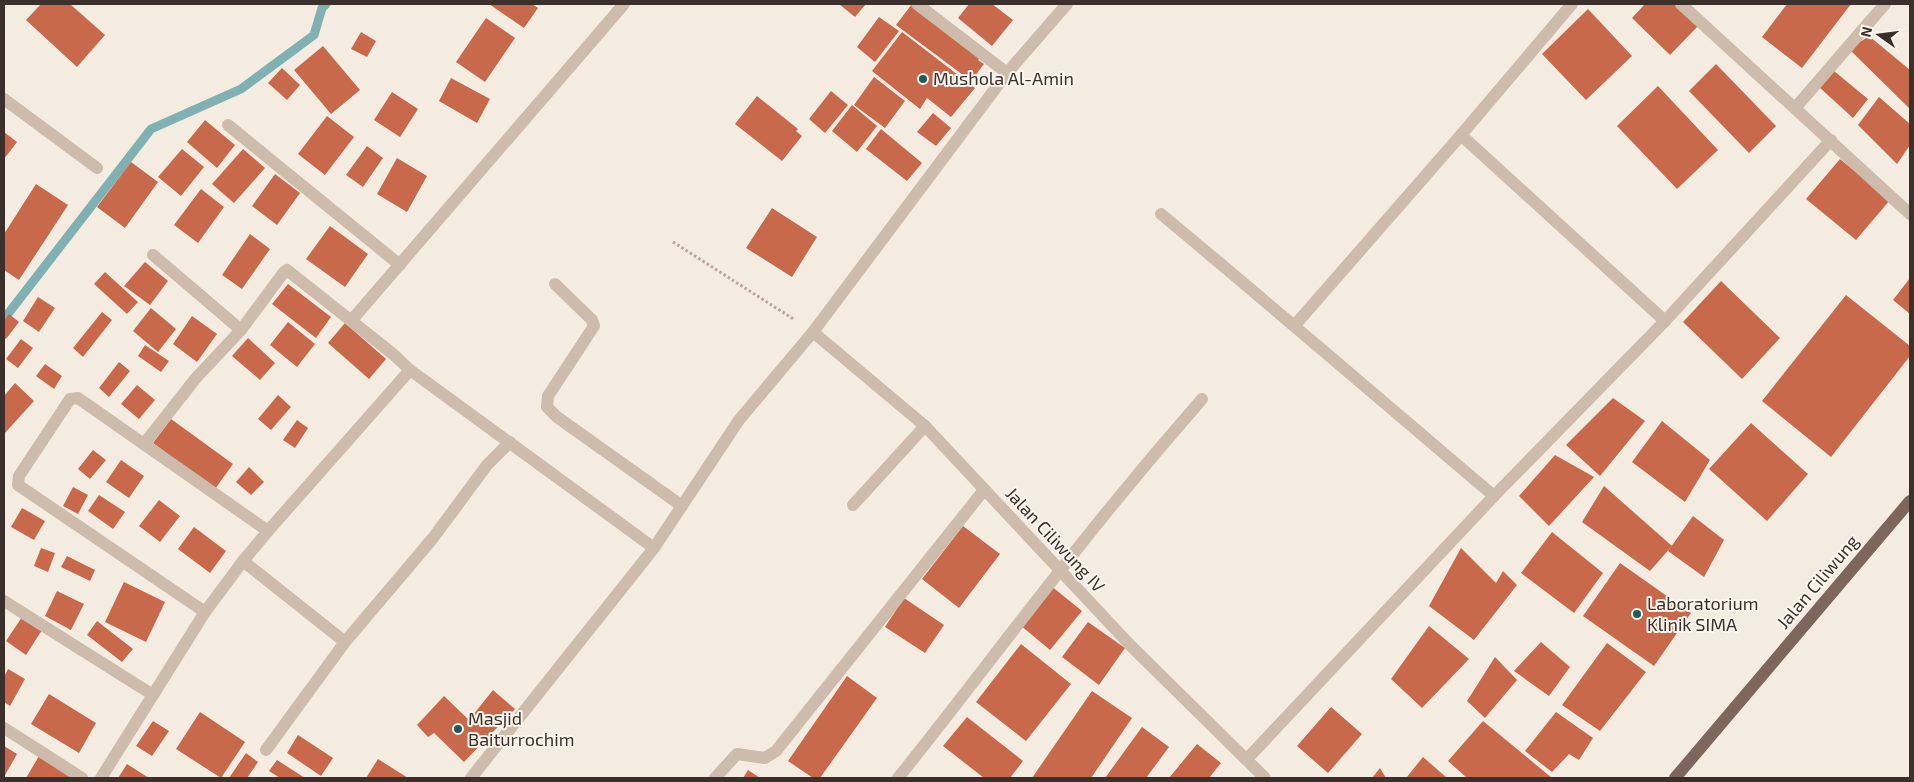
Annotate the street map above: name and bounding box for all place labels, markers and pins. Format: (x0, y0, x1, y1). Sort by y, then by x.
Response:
place label: Mushola Al-Amin (933, 67, 1074, 89)
marker: Mushola Al-Amin (917, 73, 929, 85)
place label: Laboratorium Klinik SIMA (1647, 592, 1759, 635)
marker: Laboratorium Klinik SIMA (1631, 608, 1643, 620)
place label: Masjid Baiturrochim (468, 707, 575, 750)
marker: Masjid Baiturrochim (452, 723, 464, 735)

